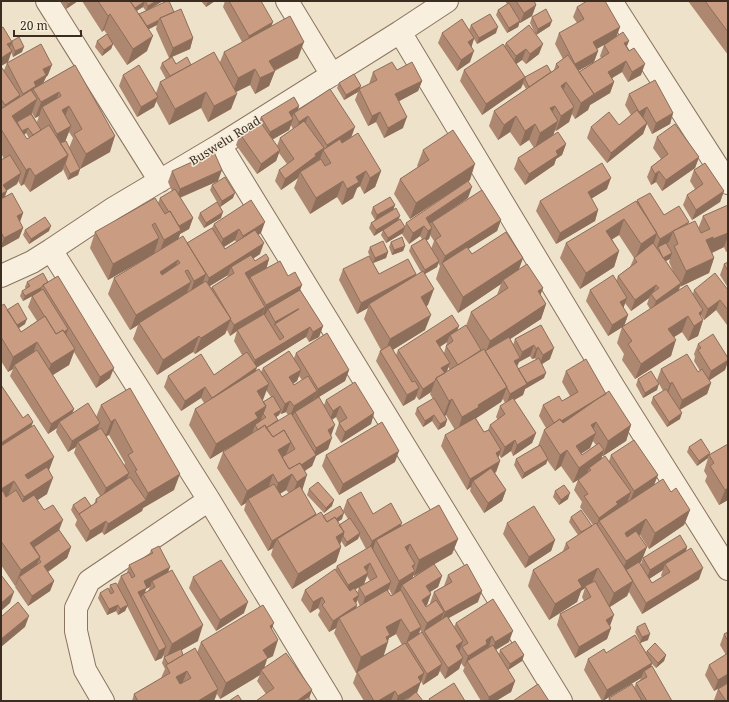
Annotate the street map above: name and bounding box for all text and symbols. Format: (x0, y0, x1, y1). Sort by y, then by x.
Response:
scale bar (14, 12, 81, 38)
text: 20 m (20, 17, 48, 34)
street label: Buswelu Road (186, 112, 264, 169)

